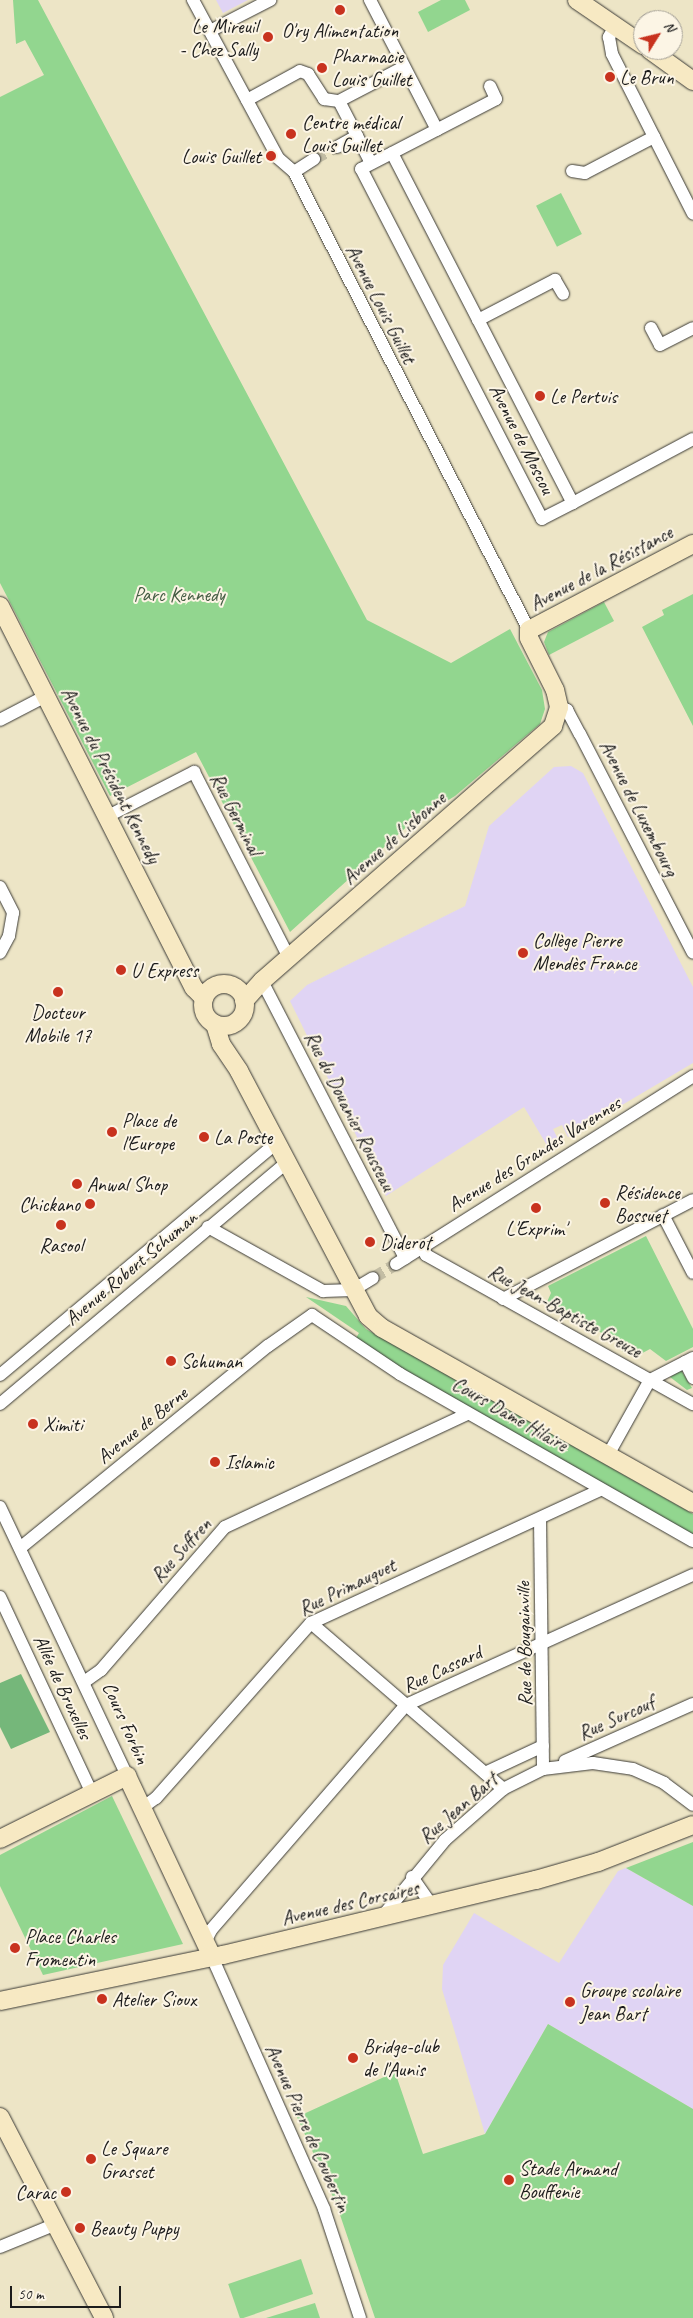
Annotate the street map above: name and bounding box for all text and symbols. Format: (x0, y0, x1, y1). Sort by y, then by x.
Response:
marker: O'ry Alimentation (334, 4, 346, 16)
north arrow (633, 10, 683, 60)
place label: Le Mireuil - Chez Sally (178, 14, 258, 61)
place label: O'ry Alimentation (281, 18, 399, 42)
text: N (660, 18, 679, 35)
marker: Le Mireuil - Chez Sally (262, 31, 274, 43)
place label: Pharmacie Louis Guillet (332, 44, 411, 91)
marker: Pharmacie Louis Guillet (316, 62, 328, 74)
place label: Le Brun (620, 65, 674, 89)
marker: Le Brun (604, 71, 616, 83)
place label: Centre médical Louis Guillet (302, 110, 400, 157)
marker: Centre médical Louis Guillet (284, 127, 298, 141)
place label: Louis Guillet (182, 144, 261, 168)
marker: Louis Guillet (265, 150, 277, 162)
street label: Avenue Louis Guillet (341, 241, 421, 367)
street label: Avenue de Moscou (484, 380, 560, 498)
place label: Le Pertuis (550, 384, 617, 408)
marker: Le Pertuis (534, 390, 546, 402)
street label: Avenue de la Résistance (525, 520, 677, 616)
park label: Parc Kennedy (133, 582, 225, 606)
street label: Avenue du Président Kennedy (56, 683, 166, 867)
street label: Avenue de Luxembourg (595, 736, 683, 880)
street label: Rue Germinal (205, 769, 267, 859)
street label: Avenue de Lisbonne (337, 786, 451, 890)
place label: Collège Pierre Mendès France (533, 929, 637, 976)
marker: Collège Pierre Mendès France (517, 947, 529, 959)
place label: U Express (131, 958, 198, 982)
marker: U Express (115, 964, 127, 976)
marker: Docteur Mobile 17 (52, 986, 64, 998)
place label: Docteur Mobile 17 (25, 1000, 91, 1047)
street label: Rue du Douanier Rousseau (299, 1027, 401, 1195)
street label: Avenue des Grandes Varennes (443, 1091, 625, 1217)
place label: Place de l'Europe (122, 1108, 176, 1155)
place label: La Poste (214, 1125, 272, 1149)
marker: Place de l'Europe (106, 1126, 118, 1138)
marker: La Poste (198, 1131, 210, 1143)
place label: Anwal Shop (87, 1172, 167, 1196)
marker: Anwal Shop (71, 1178, 83, 1190)
place label: Résidence Bossuet (615, 1180, 680, 1227)
place label: Chickano (19, 1192, 80, 1216)
marker: Résidence Bossuet (599, 1197, 611, 1209)
marker: Chickano (84, 1198, 96, 1210)
marker: L'Exprim' (530, 1202, 542, 1214)
street label: Avenue Robert Schuman (61, 1206, 201, 1330)
place label: L'Exprim' (506, 1216, 566, 1240)
marker: Rasool (55, 1219, 67, 1231)
place label: Diderot (380, 1230, 431, 1254)
place label: Rasool (39, 1233, 83, 1257)
marker: Diderot (364, 1236, 376, 1248)
street label: Rue Jean-Baptiste Greuze (485, 1259, 645, 1363)
place label: Schuman (181, 1349, 242, 1373)
marker: Schuman (165, 1355, 177, 1367)
street label: Cours Dame Hilaire (448, 1371, 572, 1457)
street label: Avenue de Berne (92, 1381, 192, 1469)
place label: Ximiti (43, 1412, 83, 1436)
marker: Ximiti (27, 1418, 39, 1430)
place label: Islamic (225, 1450, 274, 1474)
marker: Islamic (209, 1456, 221, 1468)
street label: Rue Suffren (146, 1513, 216, 1587)
street label: Rue Primauguet (295, 1553, 399, 1621)
street label: Rue de Bougainville (511, 1582, 537, 1706)
street label: Allée de Bruxelles (28, 1631, 98, 1743)
street label: Rue Cassard (399, 1640, 485, 1698)
street label: Cours Forbin (97, 1678, 155, 1768)
street label: Rue Surcouf (575, 1691, 657, 1745)
street label: Rue Jean Bart (414, 1767, 502, 1849)
street label: Avenue des Corsaires (279, 1876, 421, 1930)
place label: Place Charles Fromentin (25, 1924, 116, 1971)
marker: Place Charles Fromentin (9, 1942, 21, 1954)
place label: Groupe scolaire Jean Bart (580, 1978, 680, 2025)
place label: Atelier Sioux (112, 1987, 196, 2011)
marker: Atelier Sioux (96, 1993, 108, 2005)
marker: Groupe scolaire Jean Bart (564, 1996, 576, 2008)
place label: Bridge-club de l'Aunis (363, 2034, 439, 2081)
street label: Avenue Pierre de Coubertin (260, 2040, 356, 2216)
marker: Bridge-club de l'Aunis (347, 2052, 359, 2064)
place label: Le Square Grasset (101, 2136, 167, 2183)
marker: Le Square Grasset (85, 2153, 97, 2165)
place label: Stade Armand Bouffenie (519, 2156, 619, 2203)
marker: Stade Armand Bouffenie (503, 2174, 515, 2186)
place label: Carac (16, 2180, 56, 2204)
marker: Carac (60, 2186, 72, 2198)
place label: Beauty Puppy (90, 2216, 179, 2240)
marker: Beauty Puppy (74, 2222, 86, 2234)
scale bar (12, 2276, 124, 2308)
text: 50 m (18, 2285, 44, 2304)

